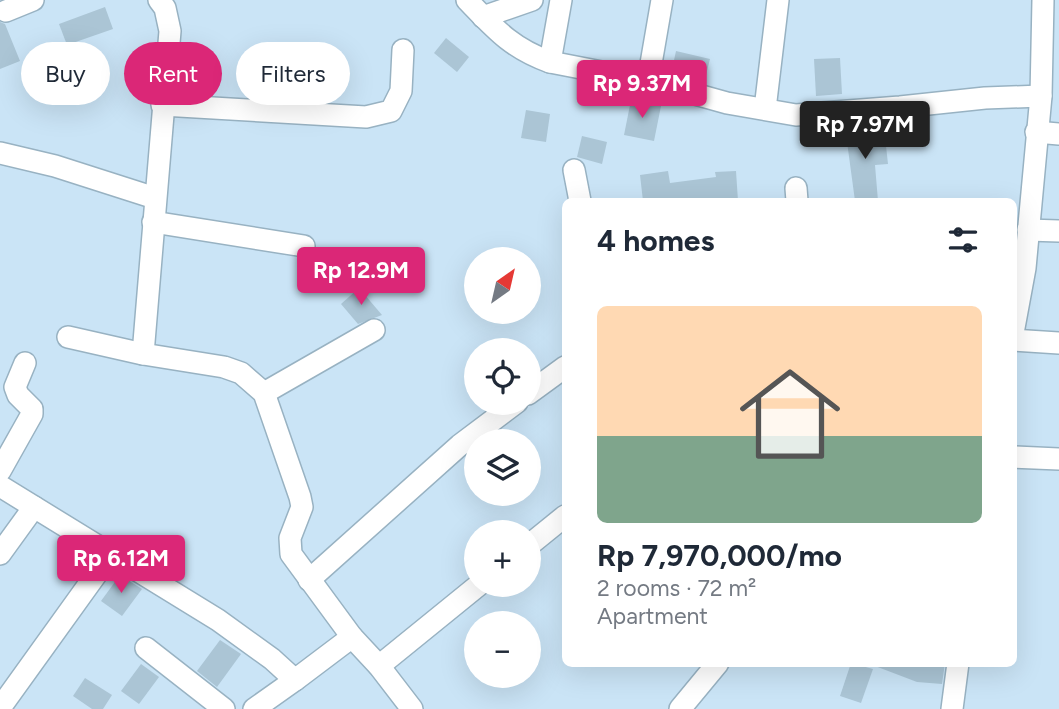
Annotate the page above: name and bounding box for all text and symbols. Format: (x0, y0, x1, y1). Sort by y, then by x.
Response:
chip: Buy (21, 42, 110, 105)
chip: Rent (124, 42, 222, 105)
chip: Filters (236, 42, 350, 105)
pin: Rp 9.37M (570, 60, 714, 120)
text: Rp 9.37M (593, 69, 691, 97)
pin: Rp 7.97M (793, 102, 937, 161)
text: Rp 7.97M (816, 110, 914, 138)
icon: filters (944, 221, 982, 259)
text: 4 homes (597, 222, 714, 259)
pin: Rp 12.9M (289, 247, 433, 307)
north arrow (464, 247, 541, 324)
map controls (464, 247, 541, 688)
text: Rp 12.9M (313, 256, 409, 284)
button: locate (464, 338, 541, 415)
icon: home (727, 351, 853, 477)
button: layers (464, 429, 541, 506)
button: + (464, 520, 541, 597)
pin: Rp 6.12M (49, 536, 193, 595)
text: Rp 7,970,000/mo (597, 537, 842, 574)
text: Rp 6.12M (73, 544, 169, 572)
text: 2 rooms · 72 m² (597, 574, 756, 602)
text: Apartment (597, 602, 708, 630)
button: − (464, 611, 541, 688)

